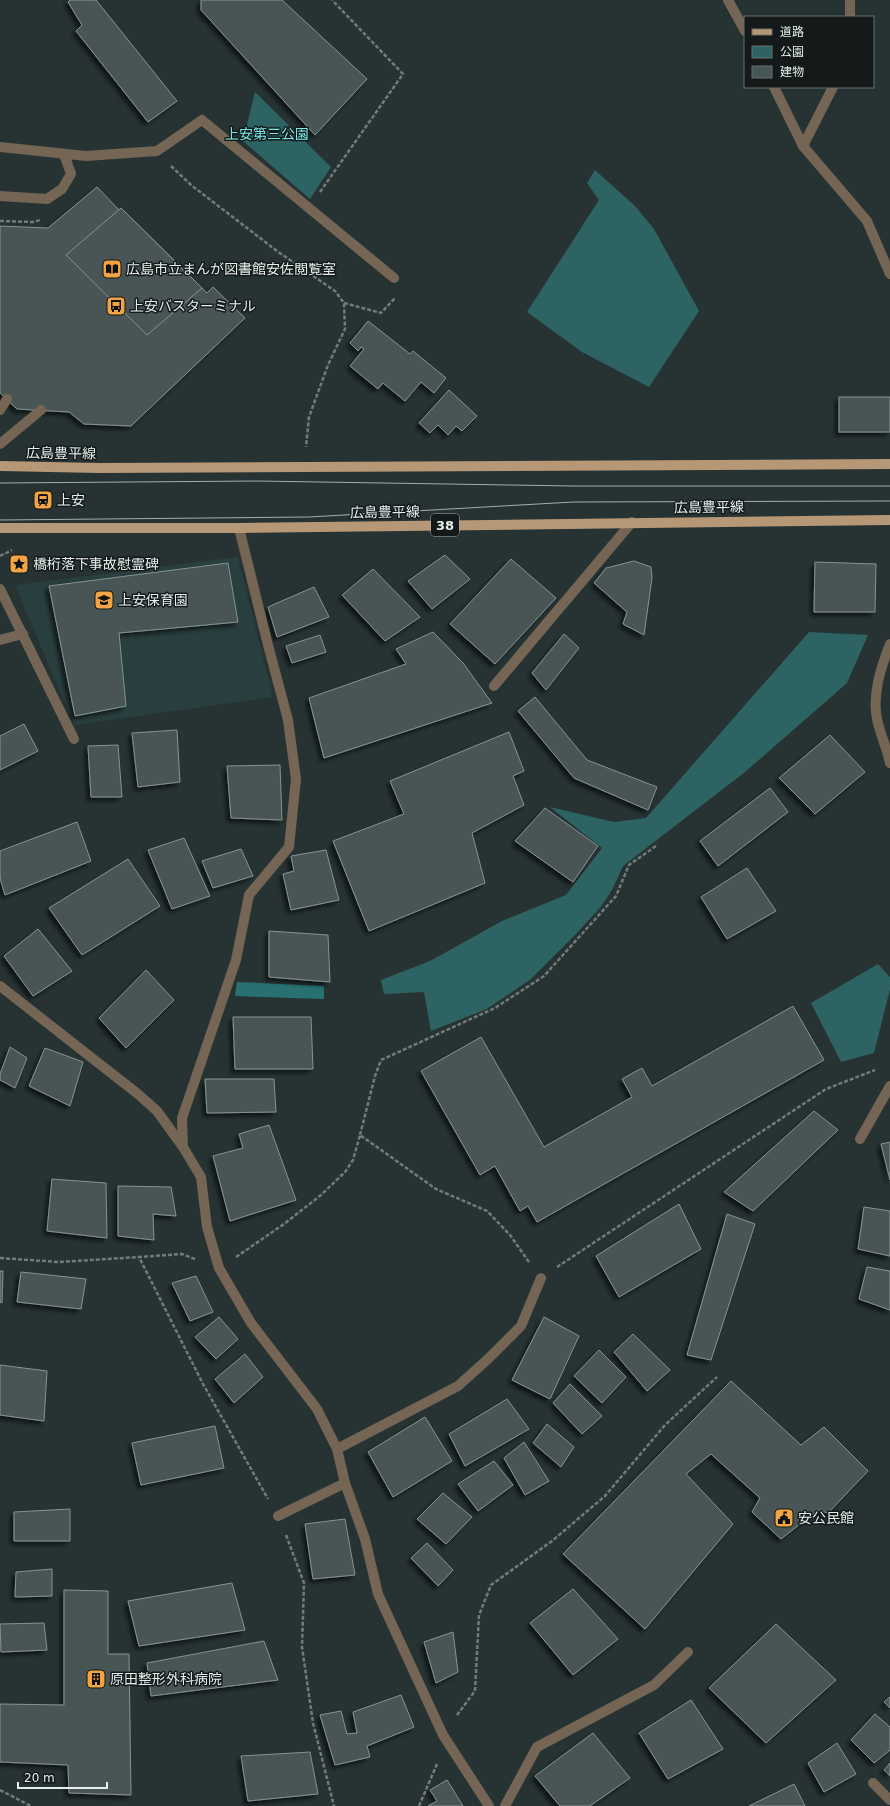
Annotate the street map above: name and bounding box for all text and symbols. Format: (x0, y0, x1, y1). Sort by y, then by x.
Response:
legend (744, 16, 874, 88)
text: 道路 (780, 25, 804, 39)
text: 公園 (780, 45, 804, 59)
text: 建物 (780, 65, 804, 79)
park label: 上安第三公園 (225, 126, 309, 142)
library icon: 広島市立まんが図書館安佐閲覧室 (101, 258, 123, 280)
place label: 広島市立まんが図書館安佐閲覧室 (126, 261, 336, 277)
bus stop icon: 上安バスターミナル (105, 295, 127, 317)
place label: 上安バスターミナル (130, 298, 256, 314)
street label: 広島豊平線 (26, 444, 96, 462)
station icon: 上安 (32, 489, 54, 511)
place label: 上安 (57, 492, 85, 508)
street label: 広島豊平線 (674, 498, 744, 516)
street label: 広島豊平線 (350, 503, 420, 521)
road number: 38 (431, 514, 459, 536)
place icon: 橋桁落下事故慰霊碑 (8, 553, 30, 575)
place label: 橋桁落下事故慰霊碑 (33, 556, 159, 572)
school or university icon: 上安保育園 (93, 589, 115, 611)
place label: 上安保育園 (118, 592, 188, 608)
public building icon: 安公民館 (773, 1507, 795, 1529)
place label: 安公民館 (798, 1510, 854, 1526)
building icon: 原田整形外科病院 (85, 1668, 107, 1690)
place label: 原田整形外科病院 (110, 1671, 222, 1687)
scale bar (18, 1764, 107, 1790)
text: 20 m (24, 1771, 55, 1785)

